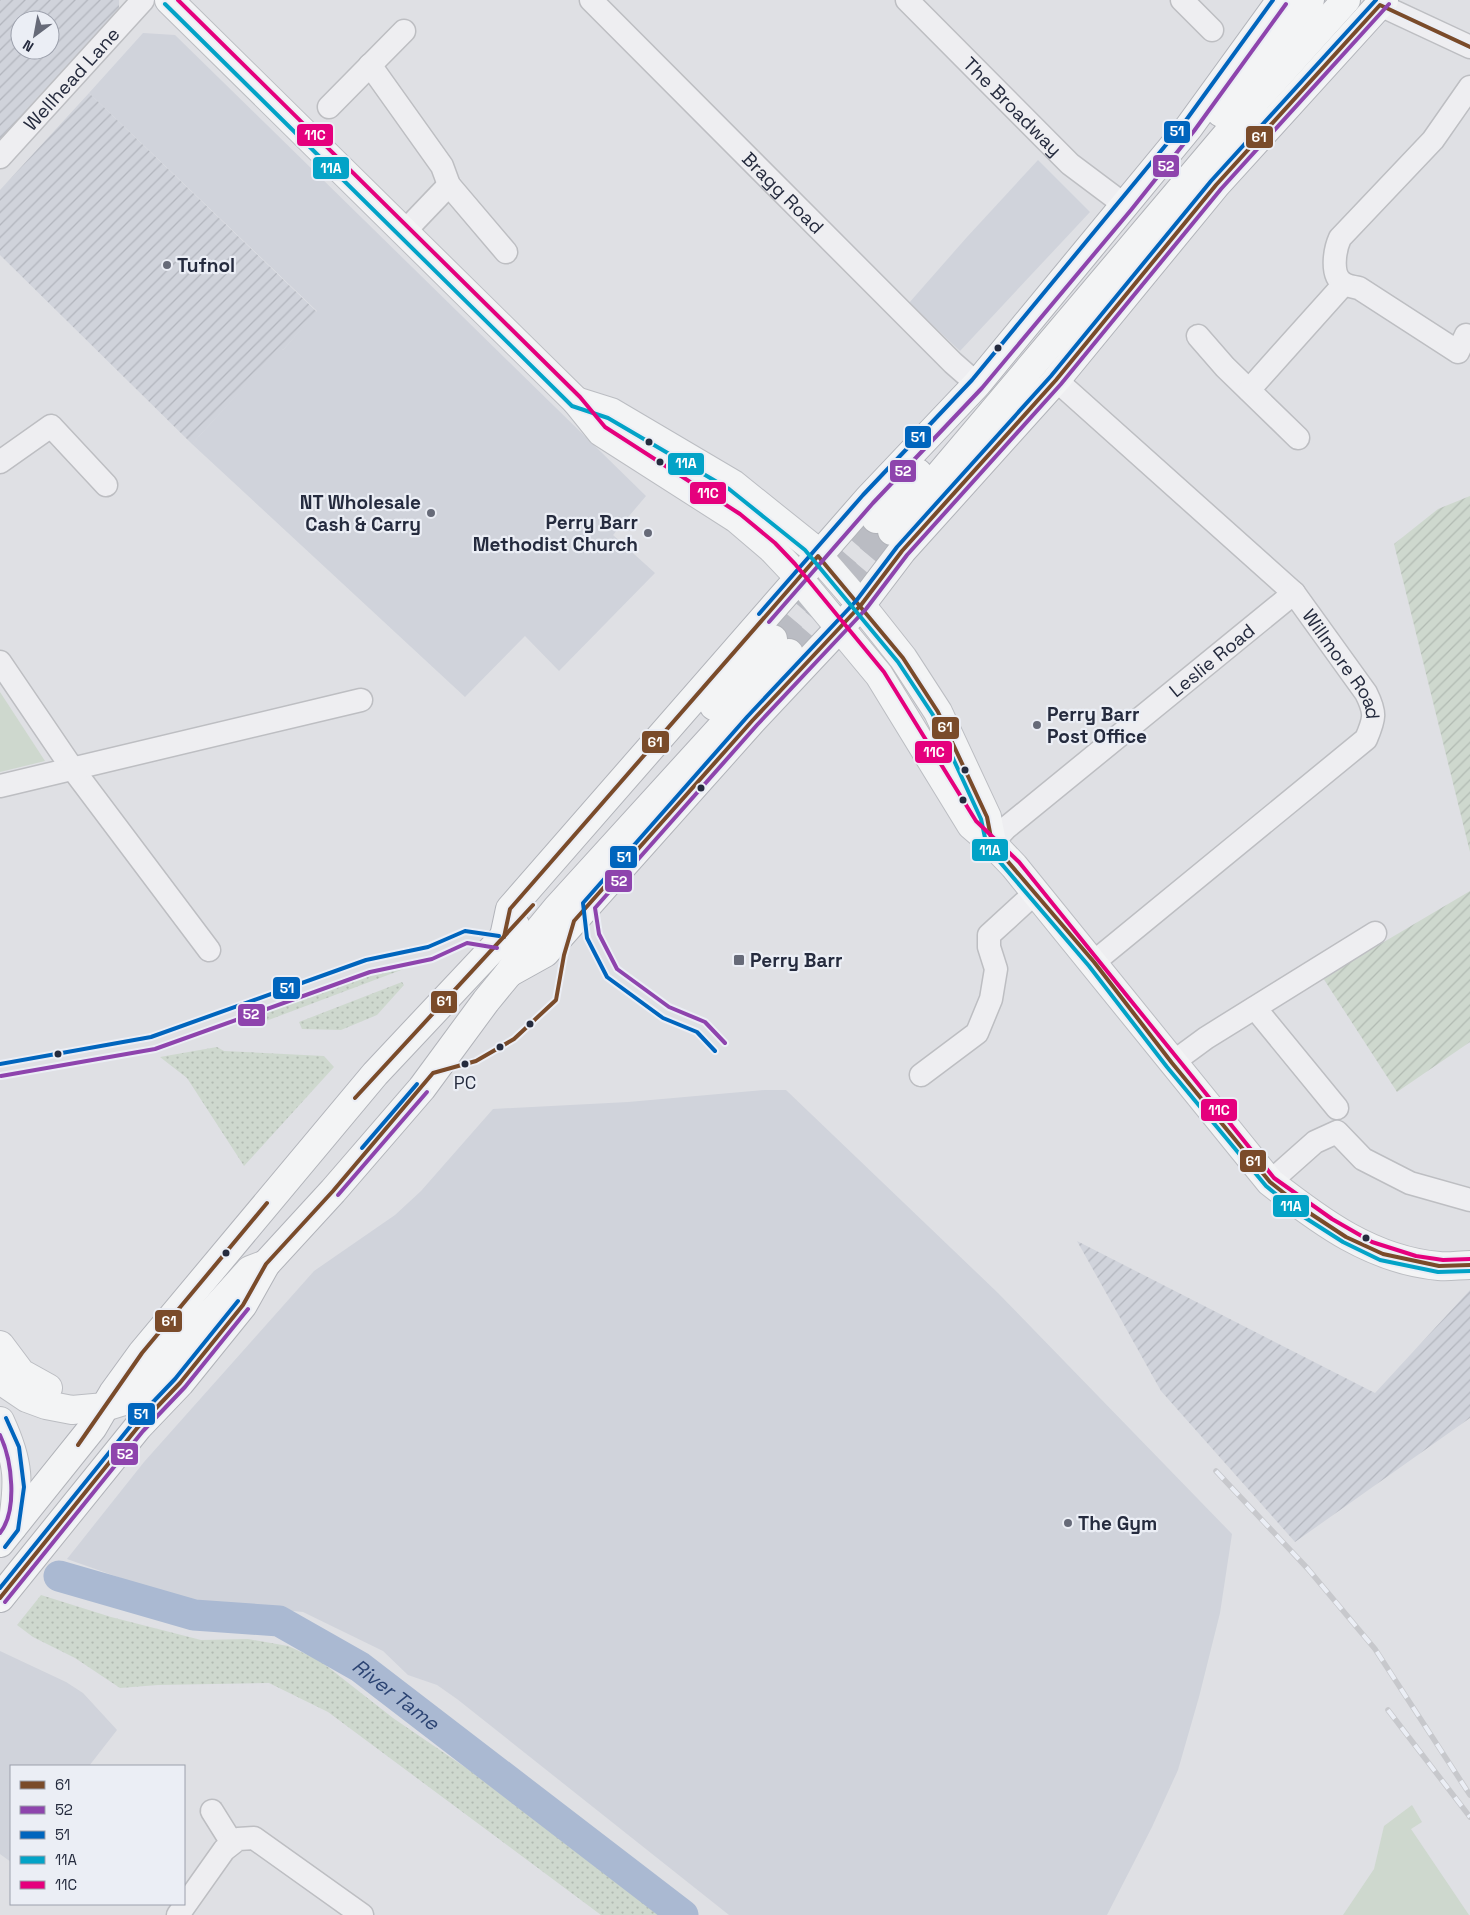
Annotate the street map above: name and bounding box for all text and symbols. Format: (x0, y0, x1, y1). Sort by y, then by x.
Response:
north arrow (10, 10, 60, 60)
street label: Wellhead Lane (18, 21, 125, 136)
text: N (19, 36, 37, 56)
street label: The Broadway (958, 51, 1068, 161)
line badge: 51 (1163, 120, 1191, 144)
text: 51 (1170, 122, 1184, 140)
line badge: 11C (296, 123, 334, 147)
line badge: 61 (1245, 125, 1274, 149)
text: 11C (304, 126, 326, 144)
text: 61 (1252, 128, 1266, 146)
street label: Bragg Road (737, 146, 829, 239)
line badge: 52 (1152, 154, 1180, 178)
line badge: 11A (312, 156, 350, 180)
text: 52 (1158, 157, 1174, 175)
text: 11A (320, 159, 342, 177)
place label: Tufnol (177, 253, 235, 278)
marker: Tufnol (161, 259, 173, 271)
unlabelled marker (993, 343, 1003, 353)
line badge: 51 (904, 425, 932, 449)
text: 51 (911, 428, 925, 446)
unlabelled marker (644, 437, 654, 447)
line badge: 11A (667, 452, 705, 476)
text: 11A (675, 454, 697, 472)
unlabelled marker (655, 457, 665, 467)
line badge: 52 (889, 459, 917, 483)
text: 52 (895, 462, 911, 480)
line badge: 11C (689, 481, 727, 505)
text: 11C (697, 484, 719, 502)
place label: NT Wholesale Cash & Carry (300, 490, 421, 537)
marker: NT Wholesale Cash & Carry (425, 507, 437, 519)
place label: Perry Barr Methodist Church (473, 510, 638, 557)
marker: Perry Barr Methodist Church (642, 527, 654, 539)
street label: Willmore Road (1297, 604, 1386, 720)
street label: Leslie Road (1164, 618, 1260, 703)
place label: Perry Barr Post Office (1047, 702, 1147, 749)
line badge: 61 (931, 716, 960, 740)
text: 61 (938, 718, 952, 736)
marker: Perry Barr Post Office (1031, 719, 1043, 731)
line badge: 61 (641, 730, 670, 754)
text: 61 (648, 733, 662, 751)
line badge: 11C (914, 740, 953, 764)
text: 11C (923, 743, 945, 761)
unlabelled marker (960, 765, 970, 775)
unlabelled marker (696, 783, 706, 793)
unlabelled marker (958, 795, 968, 805)
line badge: 11A (971, 838, 1009, 862)
text: 11A (979, 841, 1001, 859)
line badge: 51 (609, 845, 638, 869)
text: 51 (617, 848, 631, 866)
line badge: 52 (604, 869, 633, 893)
text: 52 (611, 872, 627, 890)
place label: Perry Barr (750, 948, 842, 973)
marker: Perry Barr (732, 953, 746, 967)
line badge: 51 (272, 976, 301, 1000)
text: 51 (280, 979, 294, 997)
line badge: 61 (430, 990, 458, 1014)
text: 61 (437, 992, 451, 1010)
line badge: 52 (237, 1003, 266, 1027)
text: 52 (243, 1005, 259, 1023)
unlabelled marker (525, 1019, 535, 1029)
unlabelled marker (495, 1042, 505, 1052)
unlabelled marker (53, 1049, 63, 1059)
marker: PC (460, 1059, 470, 1069)
place label: PC (454, 1071, 476, 1094)
line badge: 11C (1200, 1098, 1238, 1122)
text: 11C (1208, 1101, 1230, 1119)
line badge: 61 (1239, 1149, 1267, 1173)
text: 61 (1246, 1152, 1260, 1170)
line badge: 11A (1272, 1194, 1310, 1218)
text: 11A (1280, 1197, 1302, 1215)
unlabelled marker (1361, 1233, 1371, 1243)
unlabelled marker (221, 1248, 231, 1258)
line badge: 61 (154, 1309, 183, 1333)
text: 61 (162, 1312, 176, 1330)
line badge: 51 (127, 1402, 156, 1426)
text: 51 (134, 1405, 148, 1423)
line badge: 52 (110, 1442, 139, 1466)
text: 52 (117, 1445, 133, 1463)
place label: The Gym (1078, 1511, 1157, 1536)
marker: The Gym (1062, 1517, 1074, 1529)
water label: River Tame (347, 1653, 445, 1737)
legend (10, 1765, 185, 1905)
text: 61 (55, 1775, 70, 1794)
text: 52 (55, 1800, 73, 1819)
text: 51 (55, 1825, 70, 1844)
text: 11A (55, 1850, 78, 1869)
text: 11C (55, 1875, 77, 1894)

